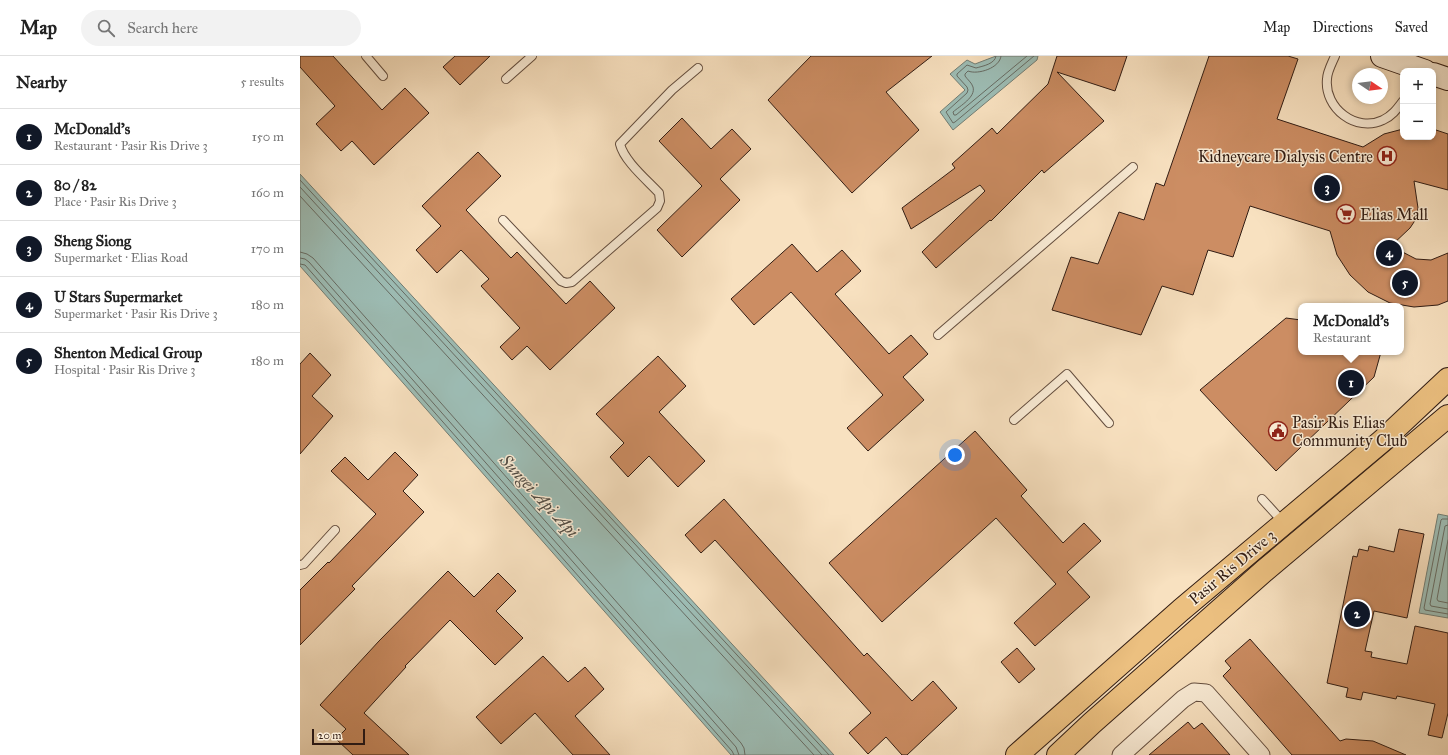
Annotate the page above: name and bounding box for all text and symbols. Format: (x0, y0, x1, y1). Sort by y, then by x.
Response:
search box (81, 10, 361, 46)
text: Map (20, 16, 57, 39)
icon: search (95, 17, 117, 39)
text: Search here (127, 19, 198, 37)
text: Map (1263, 19, 1290, 36)
text: Directions (1312, 19, 1373, 36)
text: Saved (1395, 19, 1428, 36)
north arrow (1352, 68, 1388, 104)
map controls (1400, 68, 1436, 140)
button: + (1400, 68, 1436, 104)
text: Nearby (16, 72, 67, 93)
text: 5 results (240, 74, 284, 90)
button: − (1400, 104, 1436, 140)
text: McDonald's (54, 120, 130, 138)
text: 1 (26, 129, 32, 145)
text: 150 m (252, 129, 284, 145)
text: Restaurant · Pasir Ris Drive 3 (54, 138, 208, 154)
hospital icon: Kidneycare Dialysis Centre (1376, 145, 1398, 167)
place label: Kidneycare Dialysis Centre (1198, 147, 1373, 166)
pin: 3 (1314, 173, 1340, 203)
text: 80 / 82 (54, 176, 97, 194)
text: 2 (26, 185, 32, 201)
text: 160 m (251, 185, 284, 201)
text: Place · Pasir Ris Drive 3 (54, 194, 177, 210)
supermarket icon: Elias Mall (1335, 203, 1357, 225)
place label: Elias Mall (1360, 205, 1429, 224)
text: Sheng Siong (54, 232, 131, 250)
pin: 4 (1376, 238, 1402, 268)
text: 3 (26, 241, 32, 257)
text: 170 m (251, 241, 284, 257)
text: Supermarket · Elias Road (54, 250, 188, 266)
pin: 5 (1392, 268, 1418, 298)
text: U Stars Supermarket (54, 288, 183, 306)
text: 4 (25, 297, 33, 313)
text: 180 m (251, 297, 284, 313)
popup (1298, 303, 1404, 355)
text: Supermarket · Pasir Ris Drive 3 (54, 306, 218, 322)
text: McDonald's (1313, 312, 1389, 330)
text: Restaurant (1313, 330, 1371, 346)
text: Shenton Medical Group (54, 344, 202, 362)
text: 5 (26, 353, 32, 369)
text: 180 m (251, 353, 284, 369)
text: Hospital · Pasir Ris Drive 3 (54, 362, 196, 378)
pin: 1 (1338, 368, 1364, 398)
place label: Pasir Ris Elias Community Club (1292, 413, 1408, 450)
public building icon: Pasir Ris Elias Community Club (1267, 420, 1289, 442)
your location (945, 445, 965, 465)
water label: Sungei Api Api (494, 449, 583, 542)
street label: Pasir Ris Drive 3 (1185, 525, 1279, 609)
pin: 2 (1344, 599, 1370, 629)
scale bar (312, 727, 365, 746)
text: 20 m (318, 729, 341, 742)

